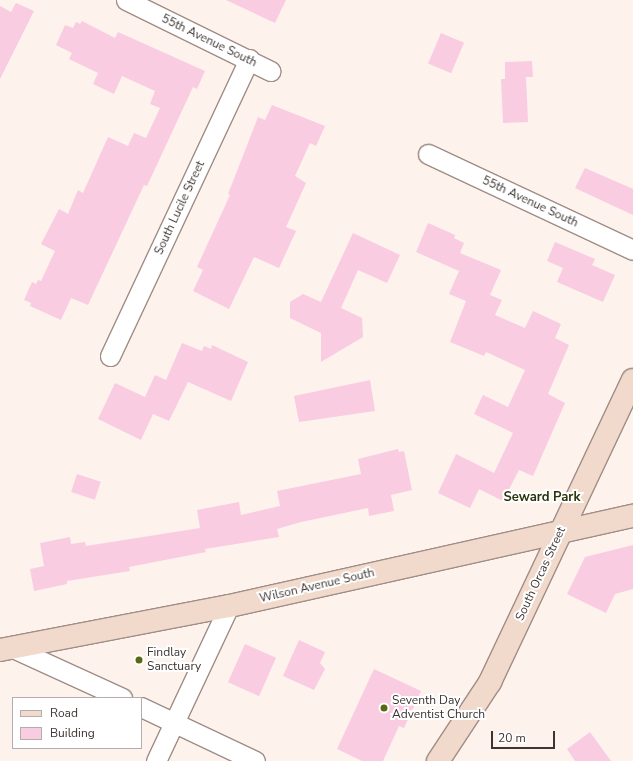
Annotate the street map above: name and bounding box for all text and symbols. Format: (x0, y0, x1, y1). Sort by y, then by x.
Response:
street label: 55th Avenue South (159, 12, 259, 70)
street label: South Lucile Street (152, 159, 208, 257)
street label: 55th Avenue South (480, 173, 580, 231)
district label: Seward Park (504, 489, 580, 505)
street label: South Orcas Street (513, 525, 569, 623)
street label: Wilson Avenue South (258, 566, 376, 606)
place label: Findlay Sanctuary (147, 646, 201, 674)
marker: Findlay Sanctuary (134, 655, 144, 665)
place label: Seventh Day Adventist Church (392, 694, 485, 722)
legend (12, 697, 142, 749)
marker: Seventh Day Adventist Church (379, 703, 389, 713)
text: Road (50, 705, 78, 721)
scale bar (493, 723, 557, 749)
text: Building (50, 725, 95, 741)
text: 20 m (498, 730, 526, 746)

